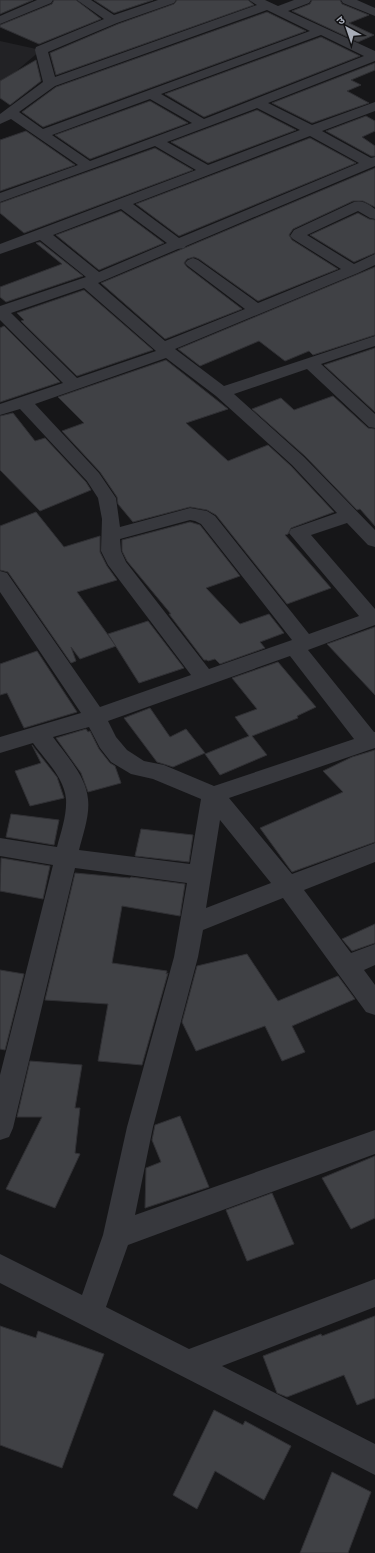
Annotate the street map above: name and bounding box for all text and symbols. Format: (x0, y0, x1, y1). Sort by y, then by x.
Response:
north arrow (327, 8, 367, 48)
text: उ (334, 13, 348, 28)

